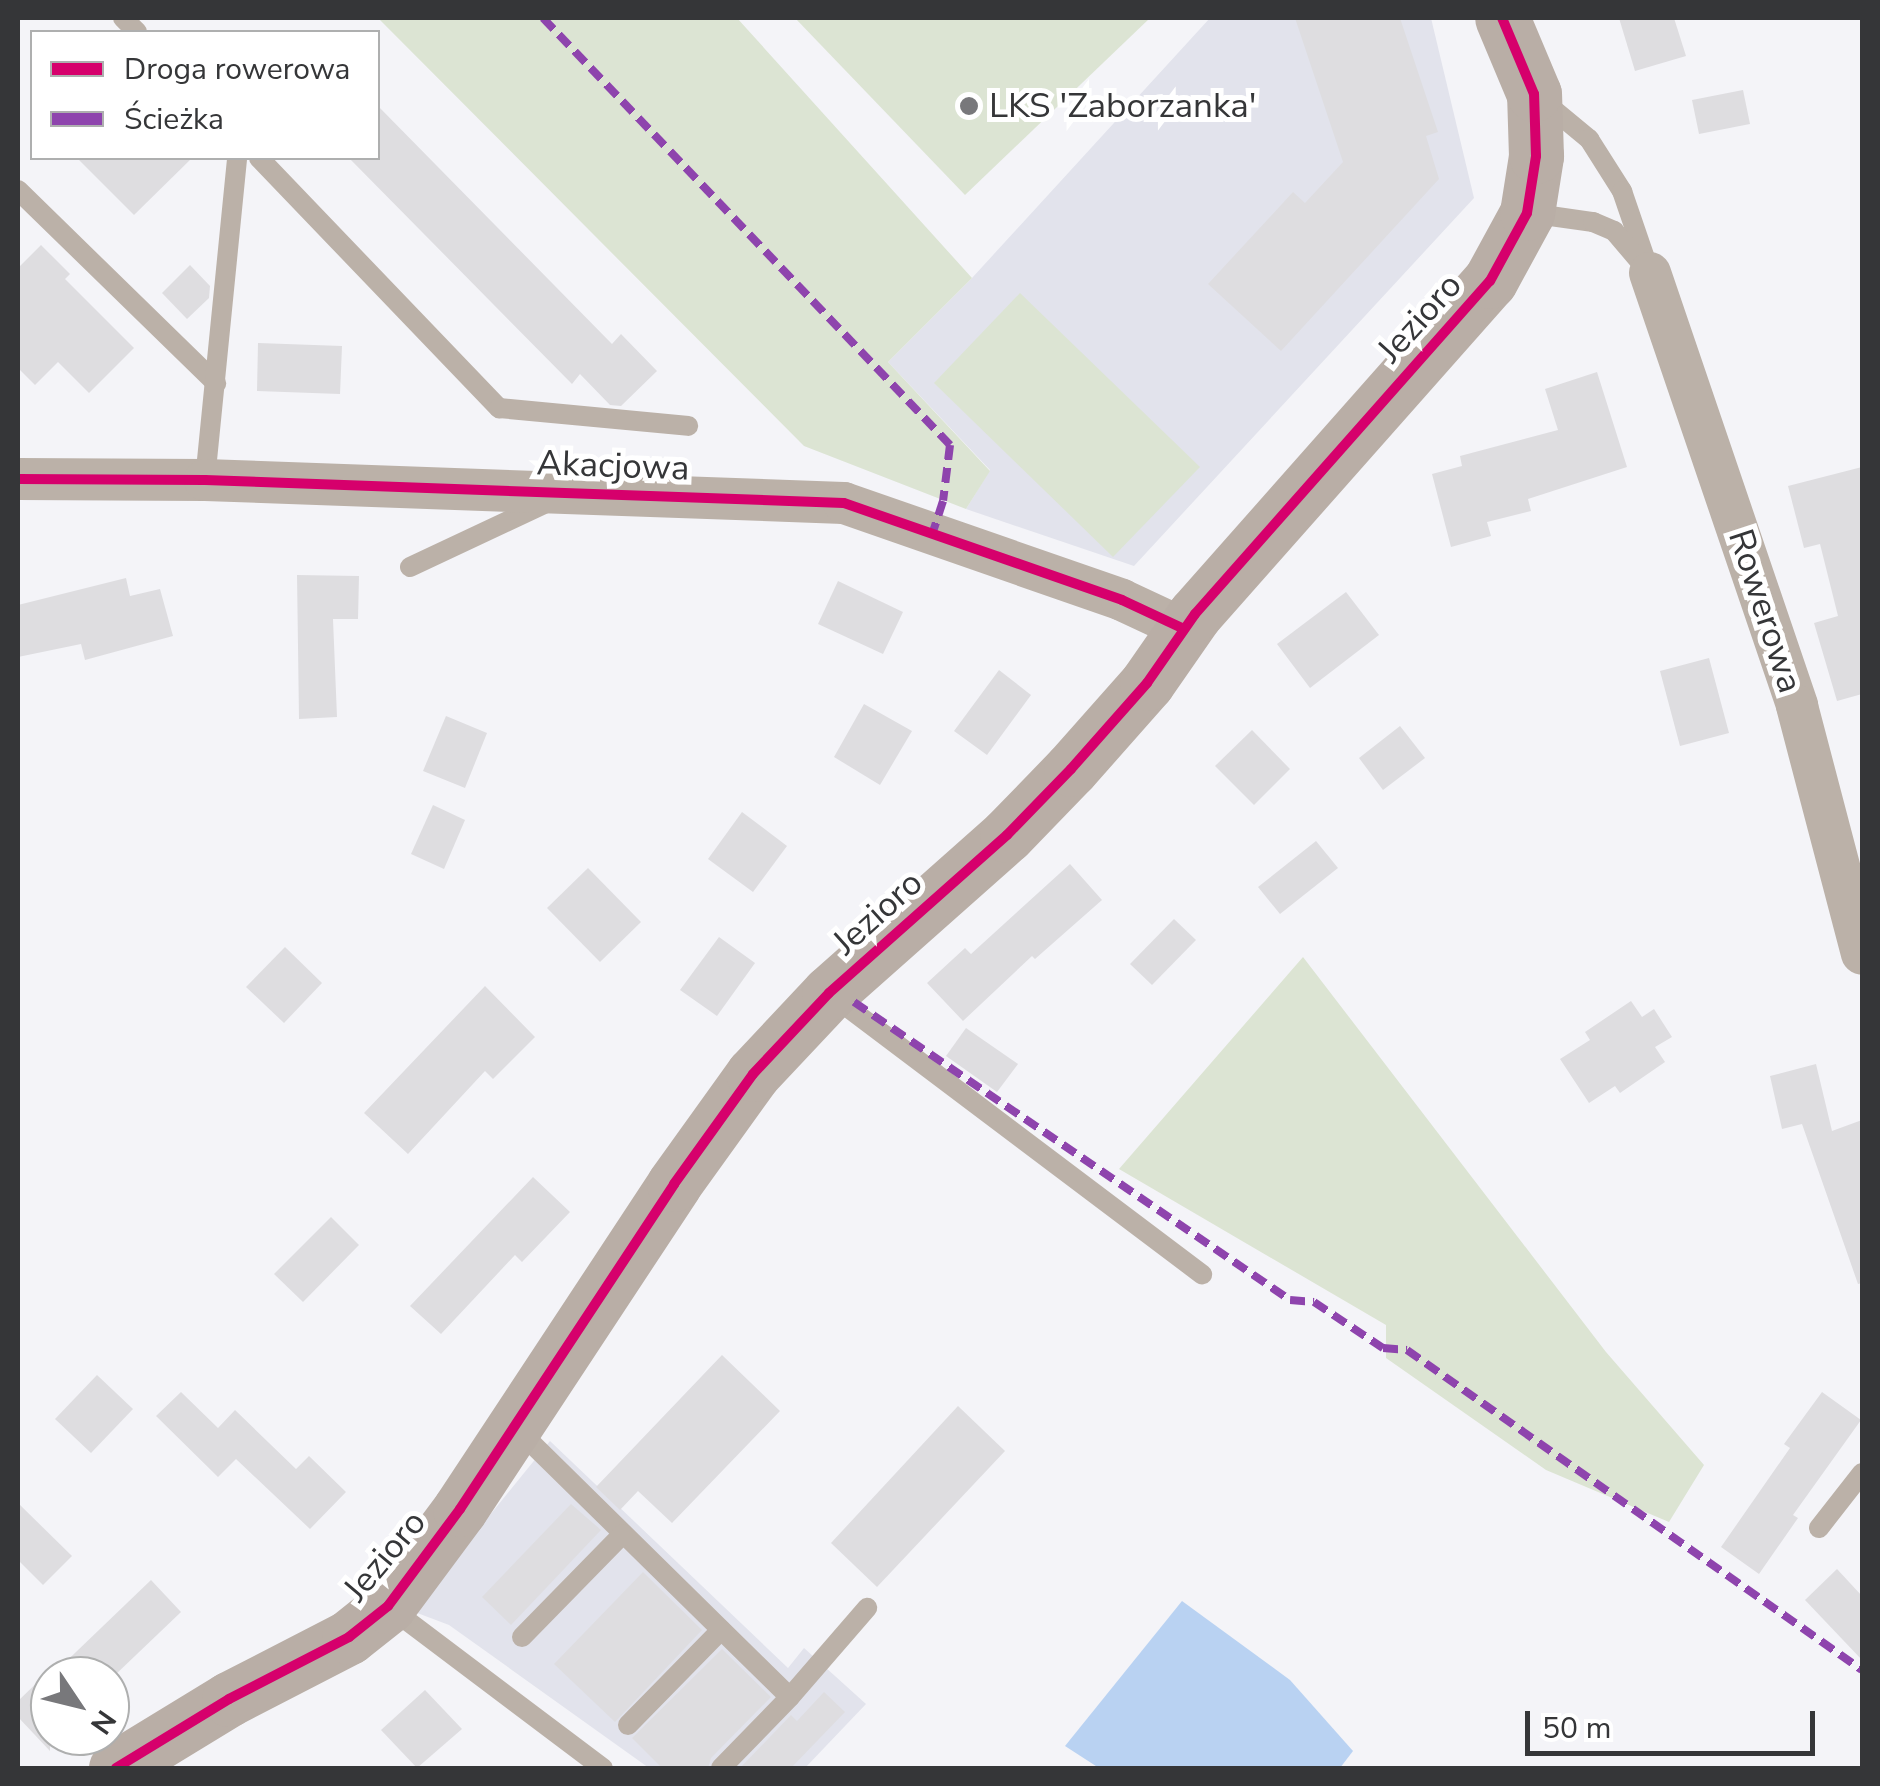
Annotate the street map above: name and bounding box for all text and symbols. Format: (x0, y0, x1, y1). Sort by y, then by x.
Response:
legend (30, 30, 380, 160)
text: Droga rowerowa (124, 49, 351, 90)
place label: LKS 'Zaborzanka' (989, 85, 1257, 127)
marker: LKS 'Zaborzanka' (958, 95, 980, 117)
text: Ścieżka (124, 99, 224, 140)
street label: Jezioro (1369, 265, 1471, 371)
street label: Akacjowa (536, 442, 690, 490)
street label: Rowerowa (1719, 524, 1811, 698)
street label: Jezioro (825, 862, 931, 964)
street label: Jezioro (335, 1502, 435, 1610)
north arrow (30, 1656, 130, 1756)
scale bar (1530, 1691, 1820, 1753)
text: N (81, 1703, 125, 1742)
text: 50 m (1542, 1708, 1611, 1749)

